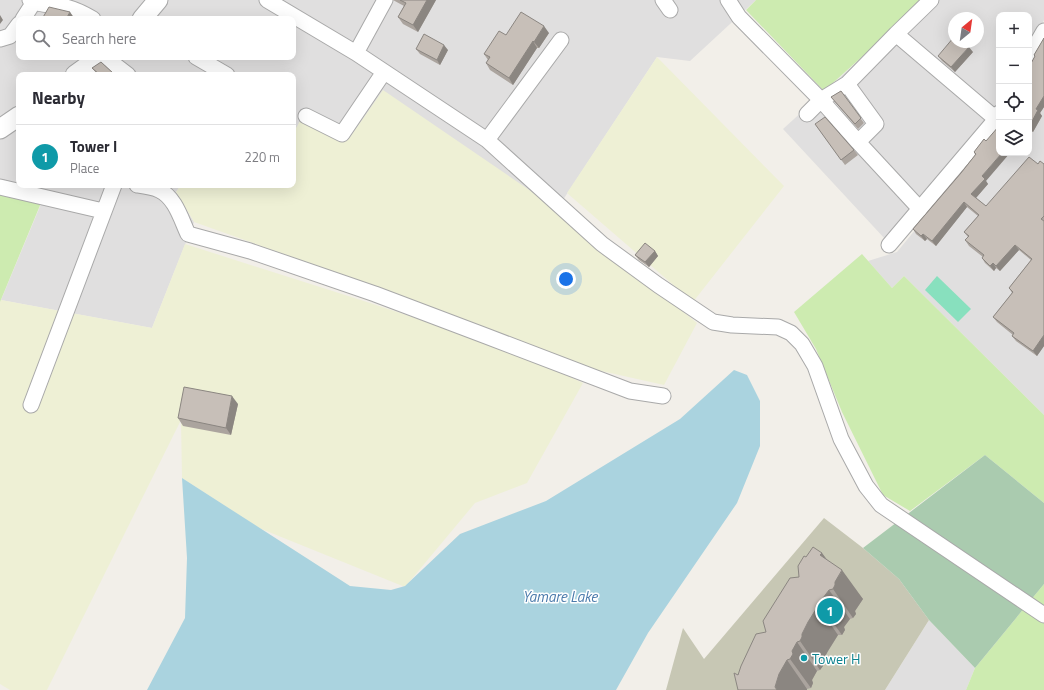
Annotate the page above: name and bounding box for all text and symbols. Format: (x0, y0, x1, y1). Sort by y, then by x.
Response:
north arrow (948, 12, 984, 48)
map controls (996, 12, 1032, 156)
button: + (996, 12, 1032, 48)
search box (16, 16, 296, 60)
icon: search (30, 27, 52, 49)
text: Search here (62, 27, 136, 50)
button: − (996, 48, 1032, 84)
button: locate (996, 84, 1032, 120)
text: Nearby (32, 85, 85, 111)
button: layers (996, 120, 1032, 156)
text: Tower I (70, 135, 117, 158)
text: 1 (41, 147, 49, 167)
text: 220 m (244, 147, 280, 167)
text: Place (70, 158, 99, 178)
your location (556, 269, 576, 289)
water label: Yamare Lake (522, 585, 599, 608)
pin: 1 (817, 596, 843, 626)
place label: Tower H (812, 648, 860, 669)
marker: Tower H (799, 653, 809, 663)

